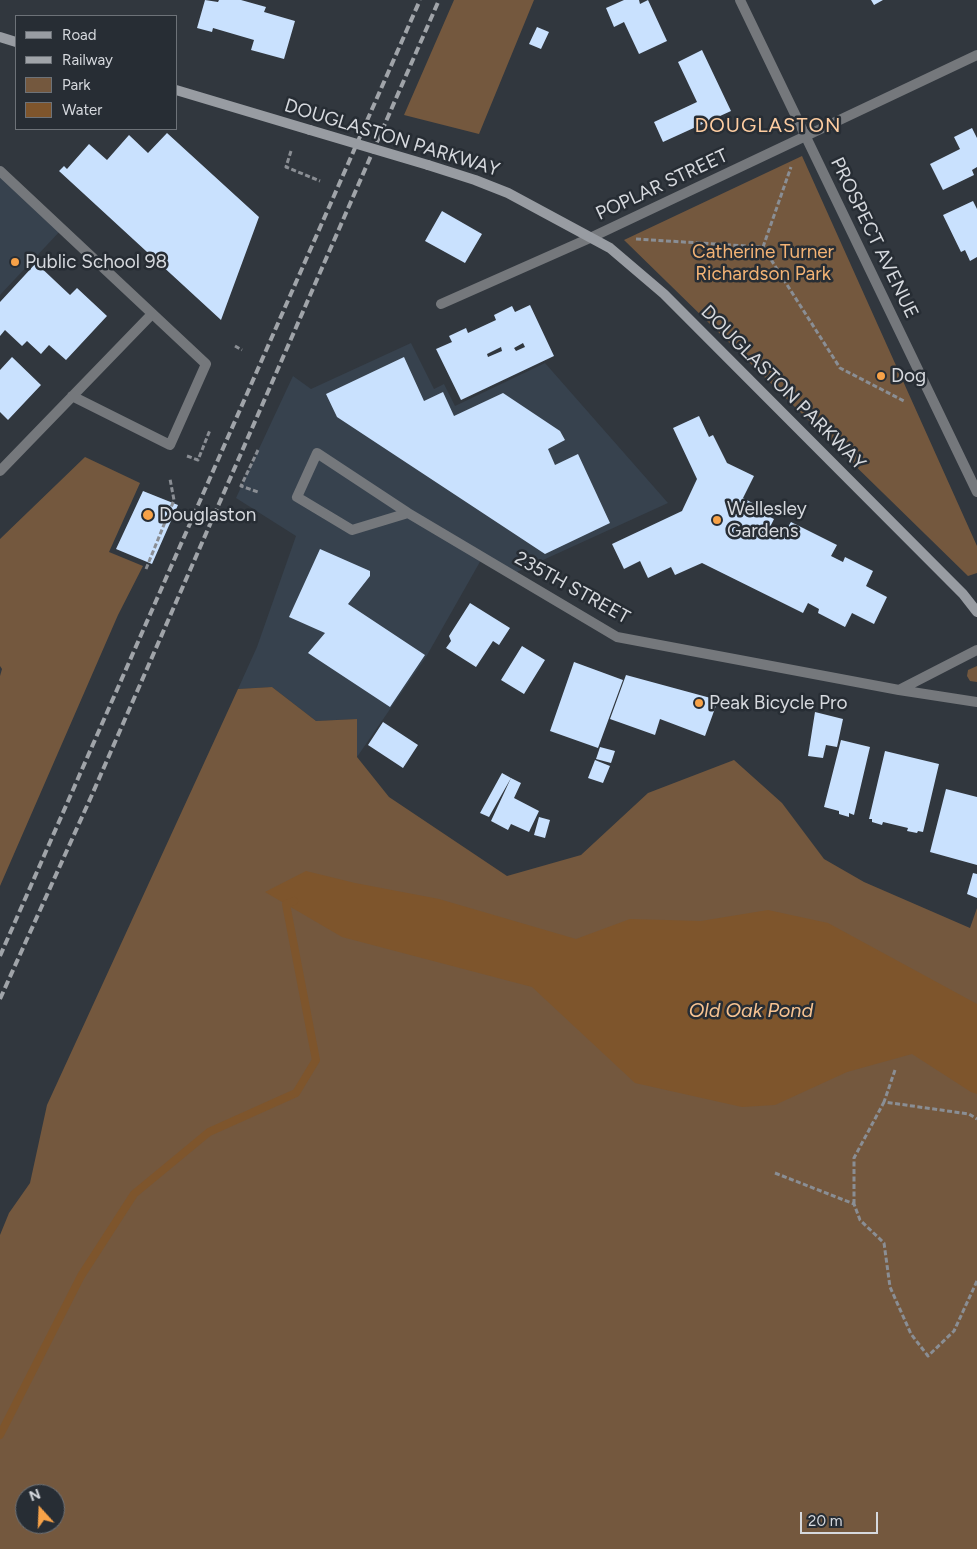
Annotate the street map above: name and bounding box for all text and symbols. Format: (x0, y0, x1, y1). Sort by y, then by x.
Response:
legend (15, 15, 178, 130)
text: Road (62, 26, 97, 44)
text: Railway (62, 51, 113, 69)
text: Park (62, 76, 91, 94)
street label: DOUGLASTON PARKWAY (282, 94, 502, 182)
text: Water (62, 101, 102, 119)
district label: DOUGLASTON (693, 114, 843, 138)
street label: POPLAR STREET (592, 144, 732, 226)
street label: PROSPECT AVENUE (825, 154, 923, 322)
park label: Catherine Turner Richardson Park (692, 241, 834, 285)
place label: Public School 98 (25, 251, 167, 273)
marker: Public School 98 (9, 256, 21, 268)
street label: DOUGLASTON PARKWAY (696, 301, 870, 475)
place label: Dog (891, 365, 926, 387)
marker: Dog (875, 370, 887, 382)
place label: Wellesley Gardens (727, 498, 807, 542)
place label: Douglaston (159, 504, 256, 526)
marker: Douglaston (141, 508, 155, 522)
marker: Wellesley Gardens (711, 514, 723, 526)
street label: 235TH STREET (510, 547, 634, 629)
place label: Peak Bicycle Pro (709, 692, 847, 714)
marker: Peak Bicycle Pro (693, 697, 705, 709)
water label: Old Oak Pond (689, 999, 813, 1023)
north arrow (15, 1484, 65, 1534)
text: N (27, 1486, 43, 1505)
scale bar (802, 1502, 880, 1534)
text: 20 m (808, 1512, 842, 1530)

